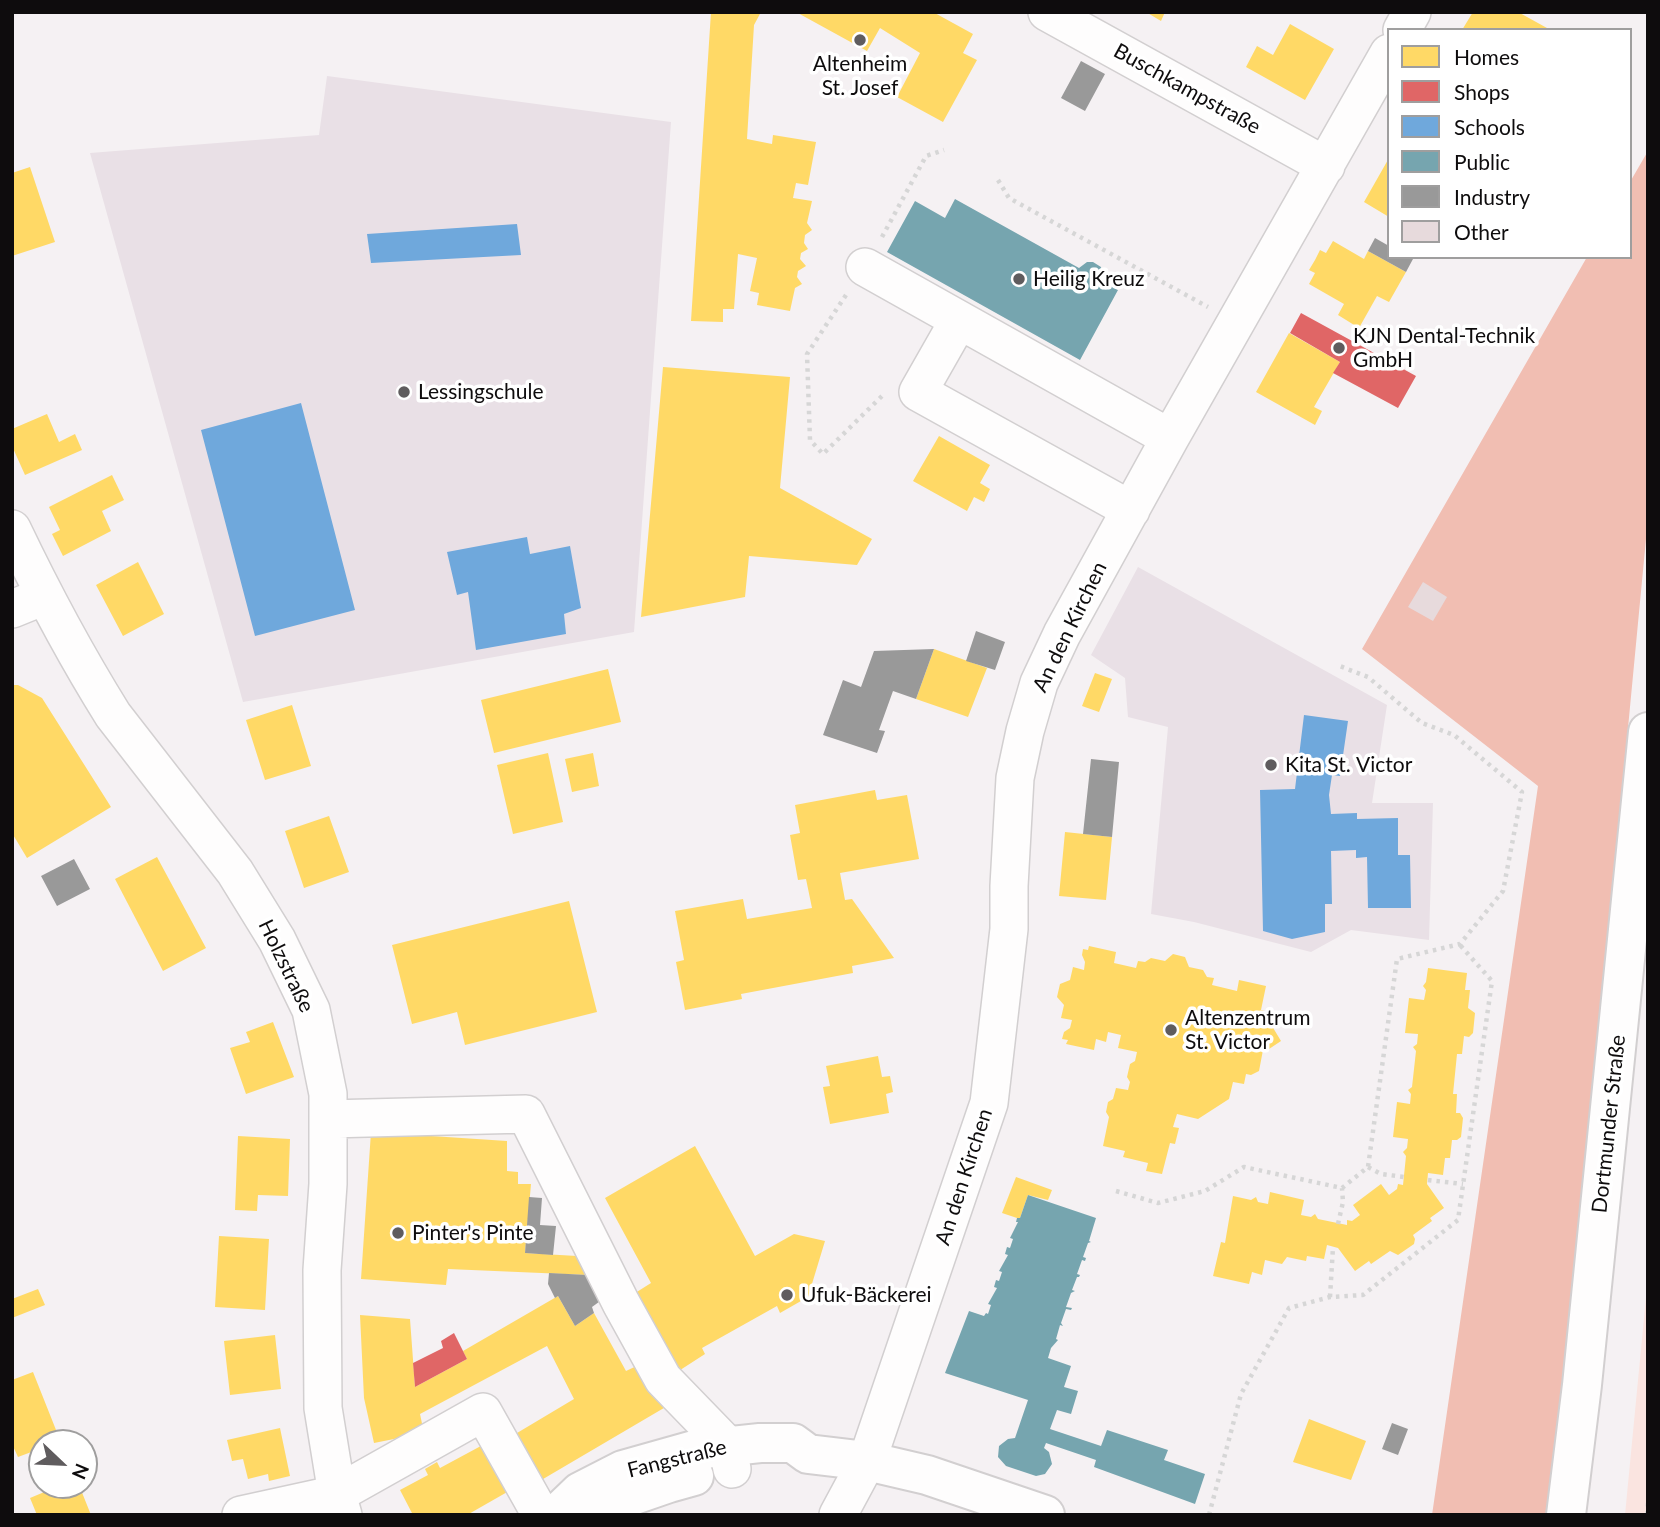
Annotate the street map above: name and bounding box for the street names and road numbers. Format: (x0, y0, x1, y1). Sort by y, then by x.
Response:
street label: Buschkampstraße (1109, 38, 1265, 140)
street label: An den Kirchen (1028, 558, 1112, 696)
street label: Holzstraße (253, 916, 319, 1016)
street label: Dortmunder Straße (1587, 1034, 1631, 1214)
street label: An den Kirchen (930, 1106, 998, 1248)
street label: Fangstraße (625, 1435, 729, 1483)

